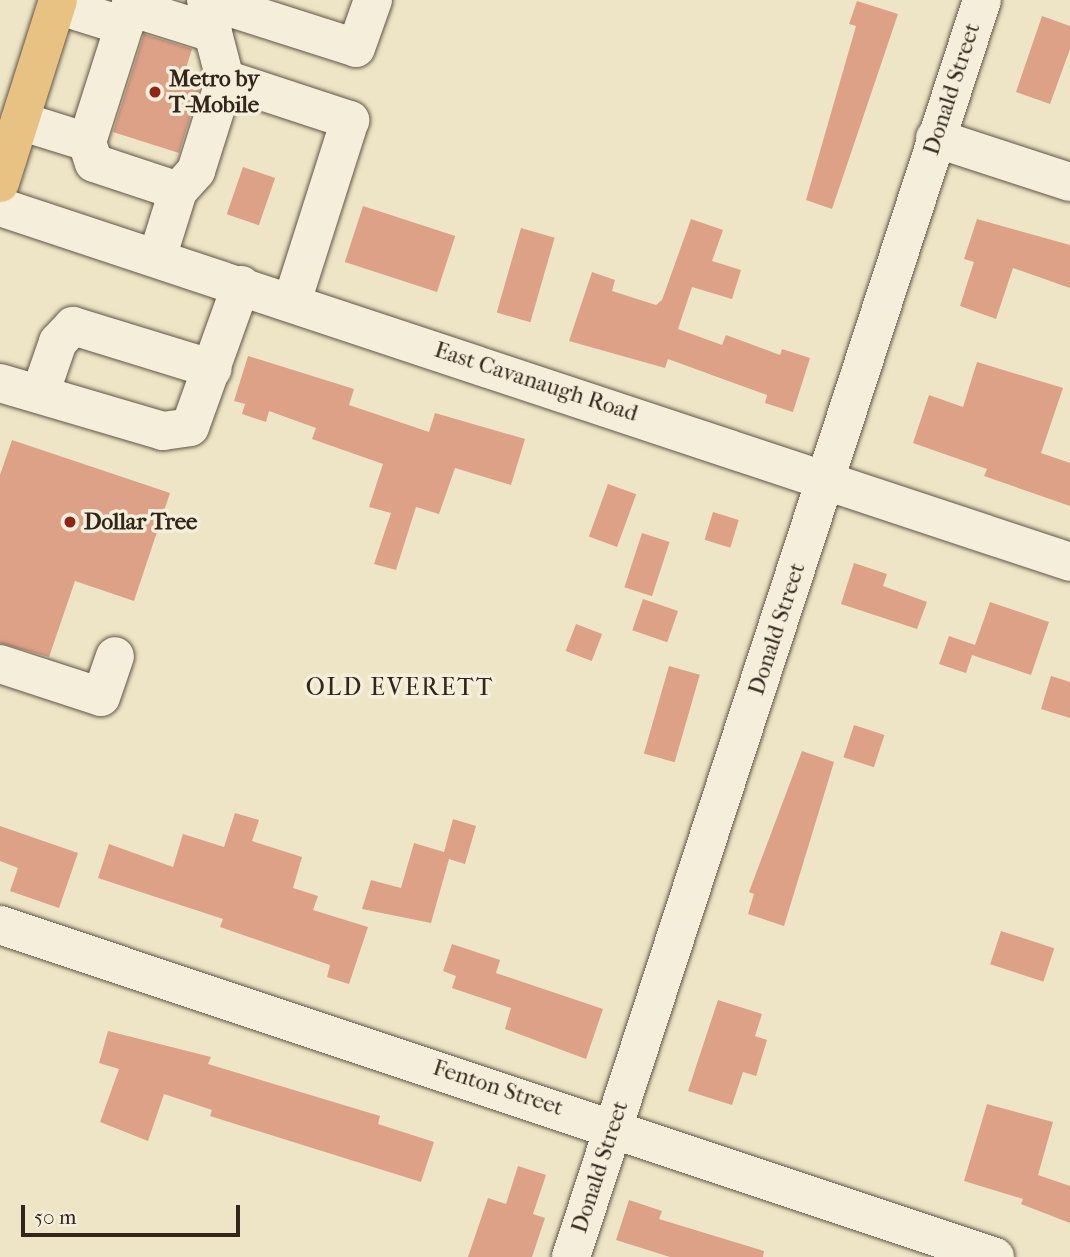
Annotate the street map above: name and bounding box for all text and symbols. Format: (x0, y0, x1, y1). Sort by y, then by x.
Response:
street label: Donald Street (918, 19, 986, 159)
place label: Metro by T-Mobile (169, 65, 259, 119)
marker: Metro by T-Mobile (147, 84, 163, 100)
street label: East Cavanaugh Road (431, 336, 641, 428)
place label: Dollar Tree (84, 508, 197, 536)
marker: Dollar Tree (62, 514, 78, 530)
street label: Donald Street (743, 559, 811, 699)
district label: OLD EVERETT (307, 674, 493, 702)
street label: Fenton Street (429, 1054, 567, 1122)
street label: Donald Street (566, 1097, 634, 1237)
scale bar (24, 1190, 243, 1234)
text: 50 m (34, 1205, 77, 1229)

